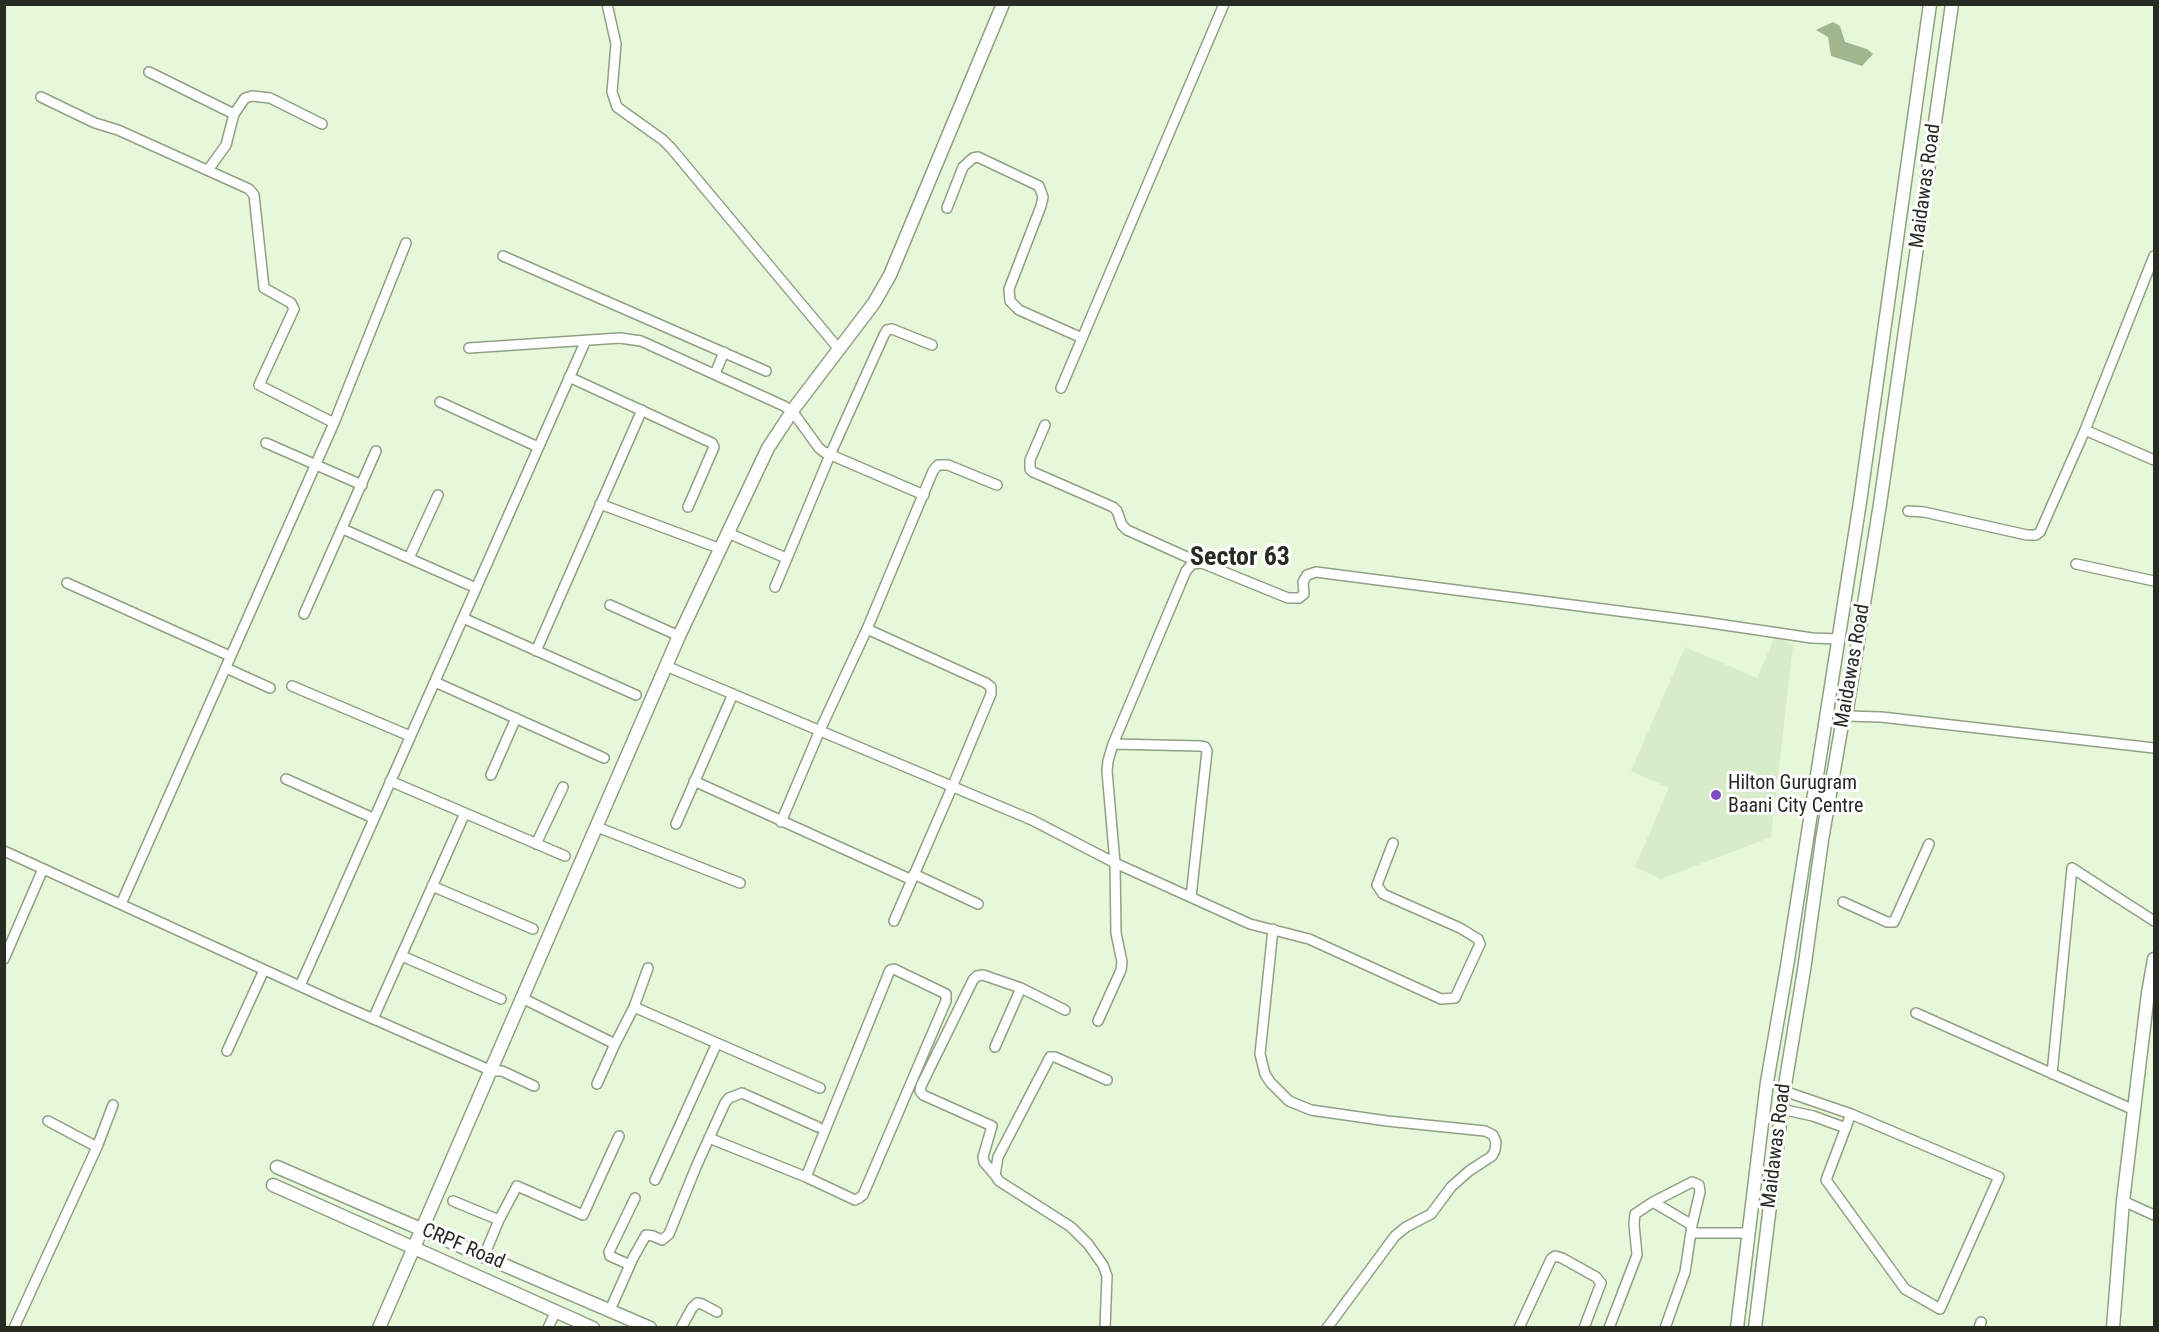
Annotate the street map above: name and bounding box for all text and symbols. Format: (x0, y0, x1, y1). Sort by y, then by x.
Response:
street label: Maidawas Road (1905, 122, 1947, 250)
district label: Sector 63 (1190, 542, 1290, 574)
street label: Maidawas Road (1830, 602, 1876, 730)
place label: Hilton Gurugram Baani City Centre (1728, 772, 1863, 819)
marker: Hilton Gurugram Baani City Centre (1709, 788, 1723, 802)
street label: Maidawas Road (1757, 1082, 1797, 1210)
street label: CRPF Road (418, 1219, 508, 1275)

